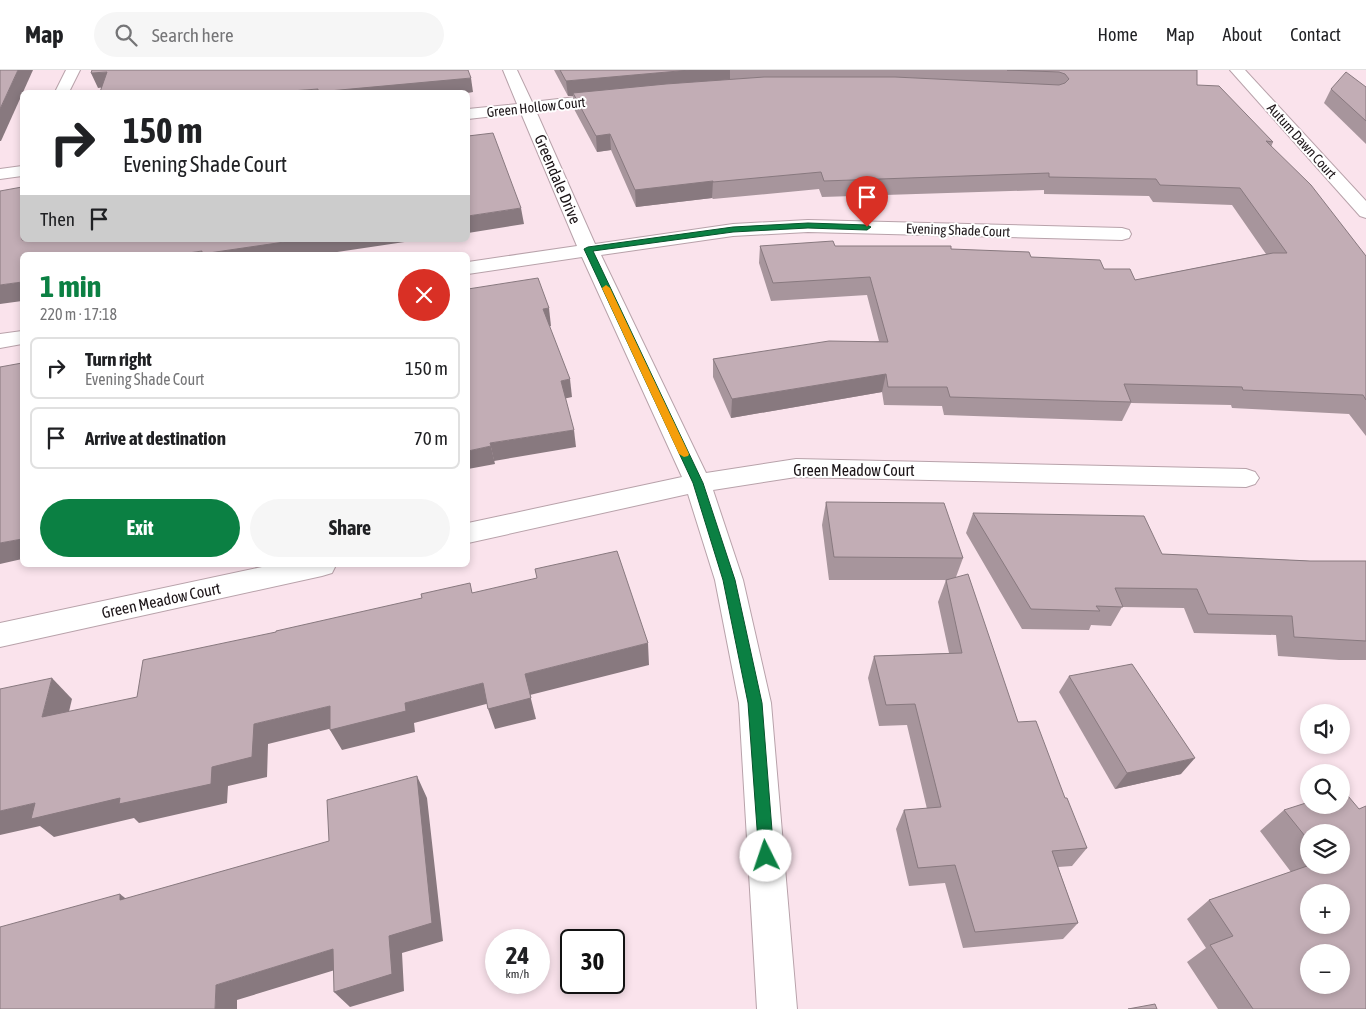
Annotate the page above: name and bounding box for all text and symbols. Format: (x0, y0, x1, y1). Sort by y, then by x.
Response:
search box (94, 12, 444, 57)
text: Map (25, 21, 64, 48)
icon: search (112, 21, 140, 49)
text: Search here (152, 24, 234, 46)
text: Home (1098, 24, 1138, 45)
text: Map (1166, 24, 1195, 45)
text: About (1223, 24, 1262, 45)
text: Contact (1290, 24, 1341, 45)
street label: Green Hollow Court (486, 94, 586, 120)
street label: Autum Dawn Court (1264, 100, 1340, 182)
icon: right (40, 110, 105, 175)
text: 150 m (123, 110, 202, 150)
street label: Greendale Drive (531, 132, 585, 226)
text: Evening Shade Court (123, 151, 287, 177)
pin (846, 176, 888, 227)
icon: arrive (853, 183, 881, 211)
icon: arrive (85, 205, 113, 233)
text: Then (40, 208, 75, 230)
street label: Evening Shade Court (906, 220, 1010, 240)
text: 1 min (40, 269, 101, 303)
button: close (398, 269, 450, 321)
text: 220 m · 17:18 (40, 305, 117, 323)
text: Turn right (85, 348, 152, 370)
icon: right (42, 354, 70, 382)
text: 150 m (405, 357, 448, 379)
text: Evening Shade Court (85, 370, 204, 388)
icon: arrive (42, 424, 70, 452)
text: Arrive at destination (85, 427, 226, 449)
text: 70 m (414, 427, 448, 449)
street label: Green Meadow Court (793, 461, 915, 479)
button: Exit (40, 499, 240, 557)
button: Share (250, 499, 450, 557)
street label: Green Meadow Court (100, 579, 223, 621)
map controls (1300, 704, 1350, 994)
button: sound (1300, 704, 1350, 754)
button: search (1300, 764, 1350, 814)
button: layers (1300, 824, 1350, 874)
position arrow (739, 829, 791, 881)
button: + (1300, 884, 1350, 934)
speed limit sign: 30 (560, 929, 625, 994)
text: 24 (506, 941, 529, 969)
button: − (1300, 944, 1350, 994)
text: km/h (506, 967, 529, 981)

